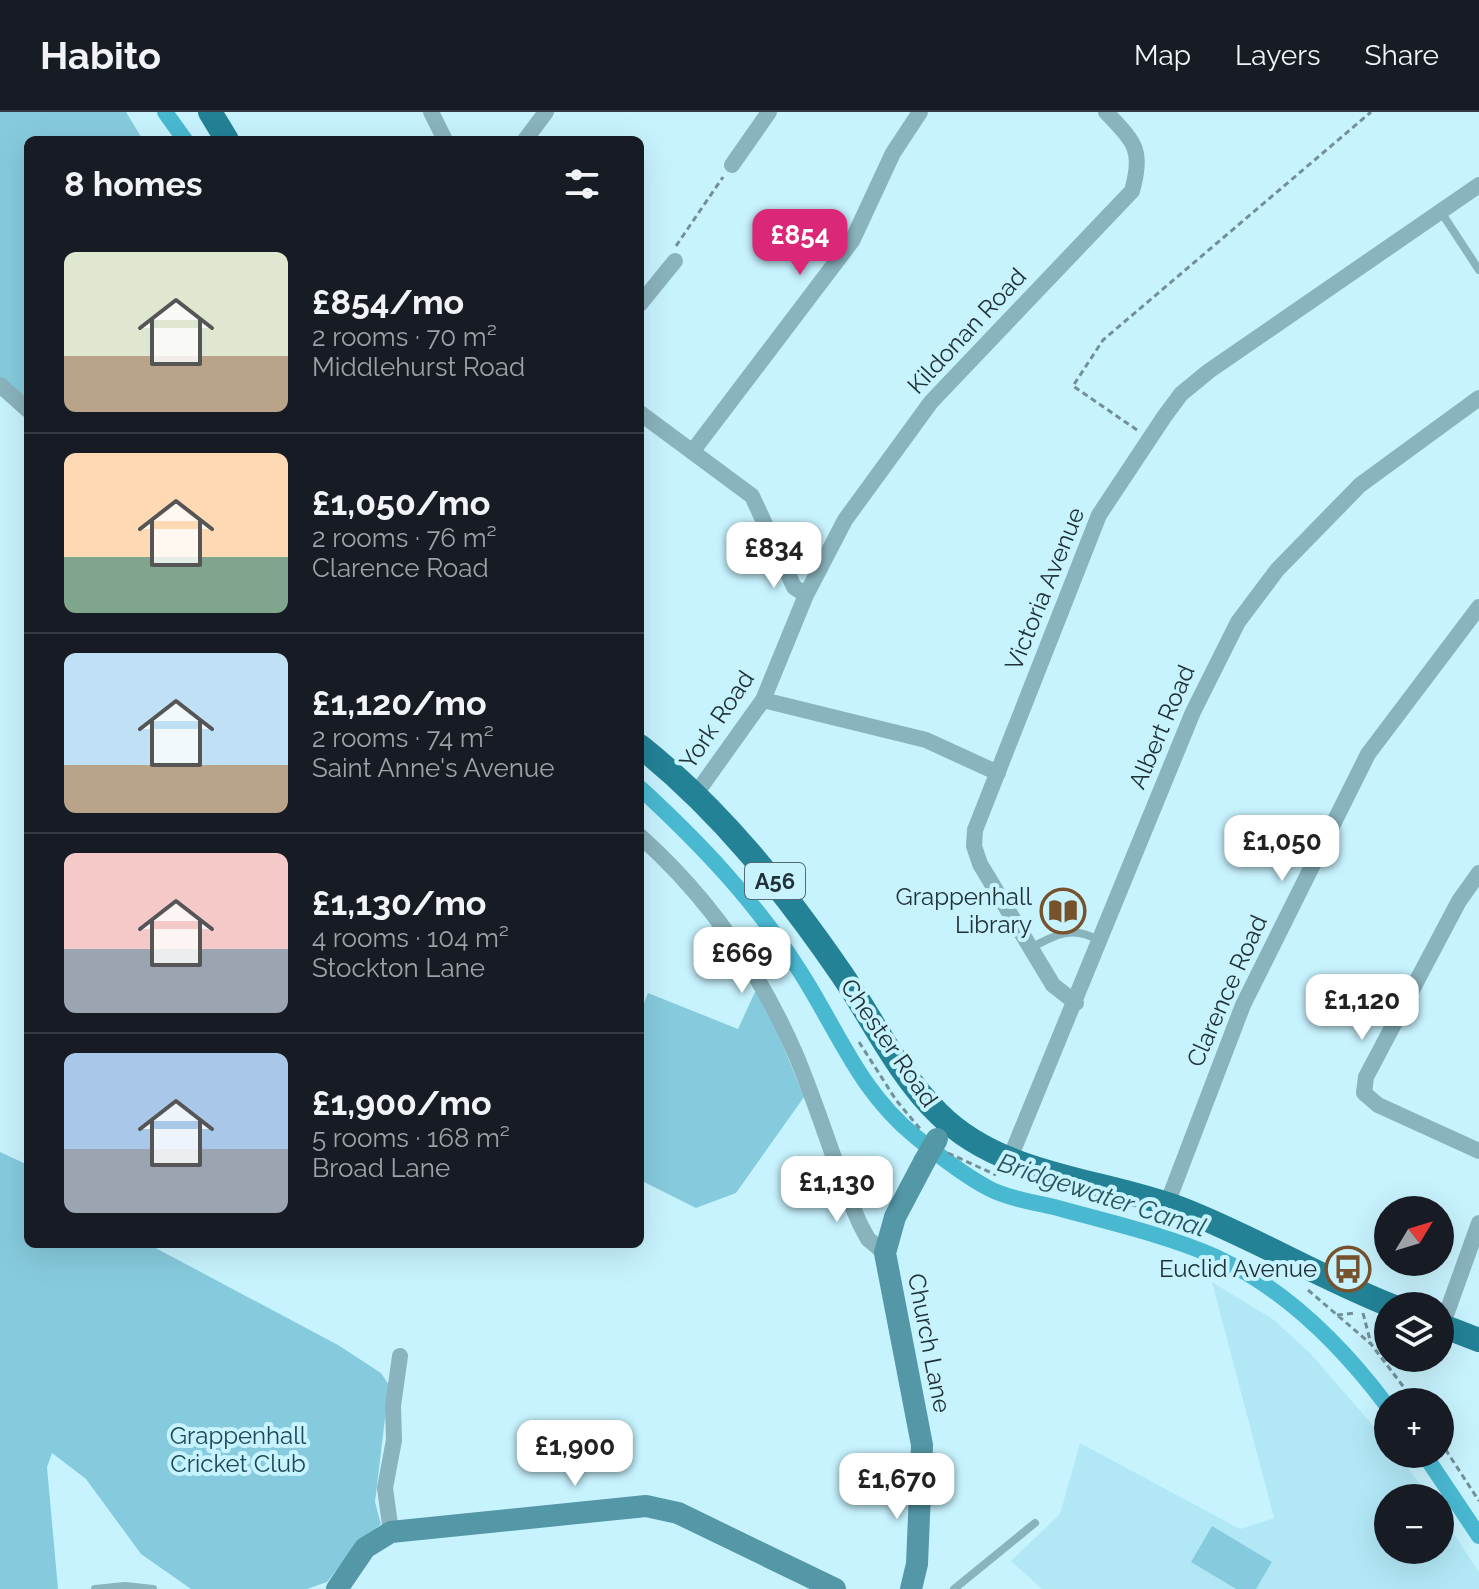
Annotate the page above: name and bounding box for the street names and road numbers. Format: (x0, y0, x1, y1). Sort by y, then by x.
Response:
street label: Kildonan Road (901, 262, 1032, 399)
street label: Victoria Avenue (999, 503, 1090, 675)
street label: Albert Road (1122, 660, 1201, 793)
street label: York Road (673, 665, 760, 774)
road number: A56 (745, 863, 805, 899)
street label: Clarence Road (1180, 910, 1273, 1071)
street label: Chester Road (835, 973, 944, 1112)
street label: Church Lane (902, 1271, 957, 1415)

